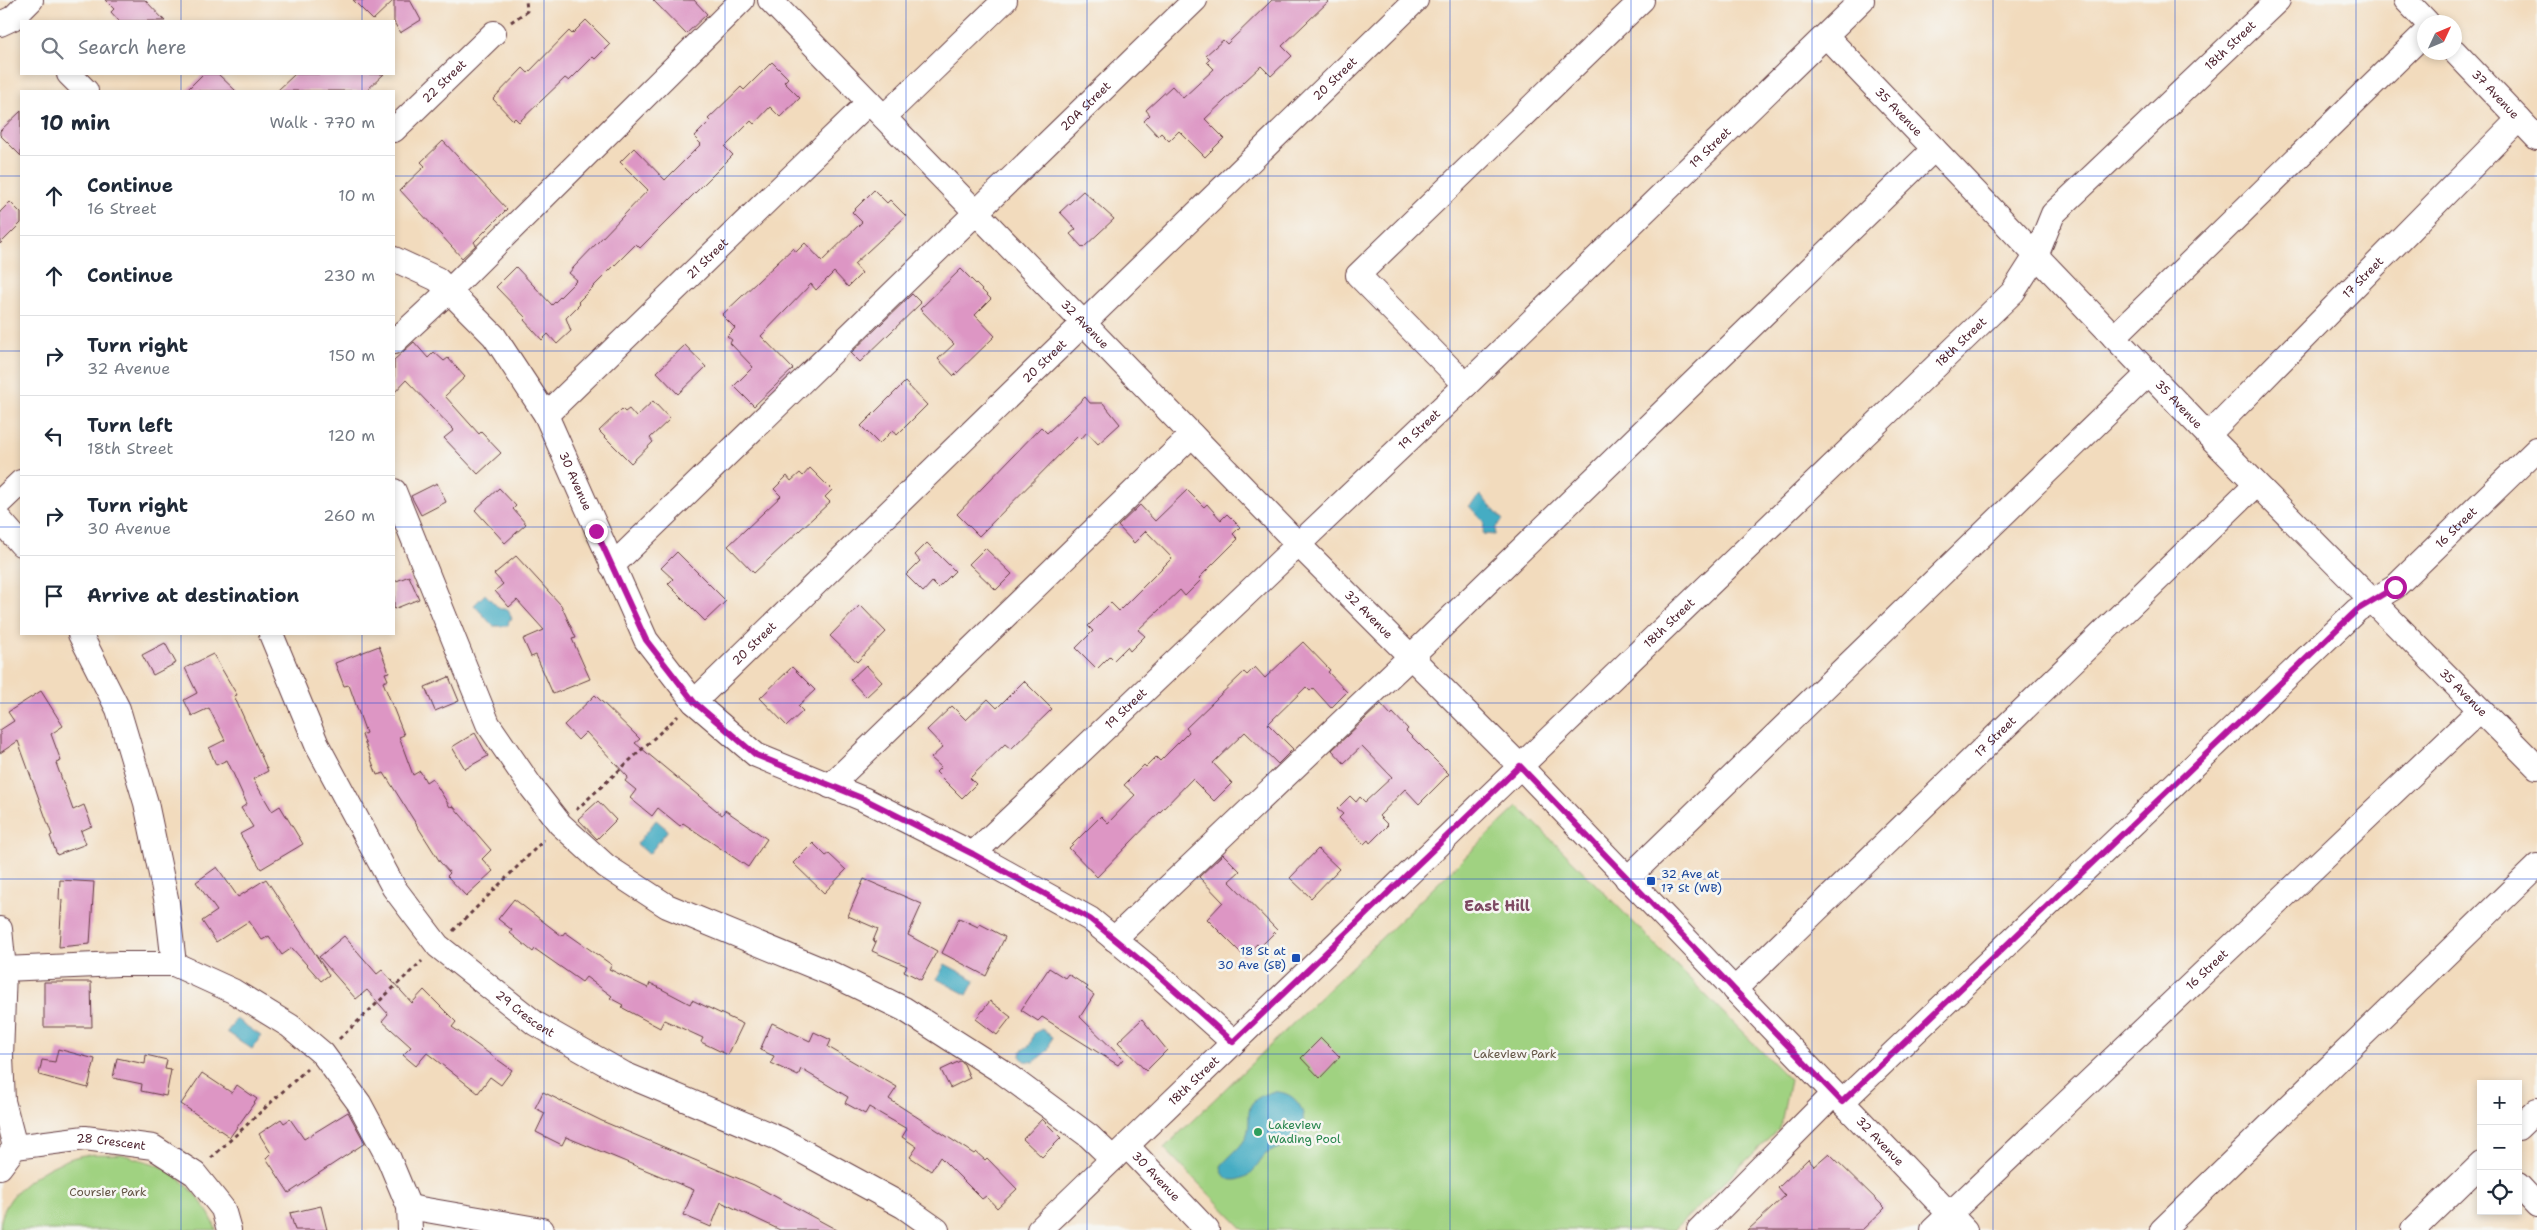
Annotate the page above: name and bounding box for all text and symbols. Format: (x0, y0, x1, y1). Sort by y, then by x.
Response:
north arrow (2417, 15, 2462, 60)
street label: 18th Street (2201, 17, 2259, 74)
search box (20, 20, 395, 75)
icon: search (38, 34, 66, 62)
text: Search here (78, 35, 187, 60)
street label: 20 Street (1309, 54, 1361, 104)
street label: 22 Street (419, 56, 470, 106)
street label: 37 Avenue (2468, 66, 2523, 123)
street label: 20A Street (1057, 78, 1114, 134)
street label: 35 Avenue (1871, 84, 1926, 140)
text: 10 min (40, 109, 110, 137)
text: Walk · 770 m (269, 112, 375, 133)
street label: 19 Street (1686, 124, 1735, 172)
text: Continue (87, 173, 173, 198)
icon: ahead (40, 182, 68, 210)
text: 10 m (338, 185, 375, 206)
text: 16 Street (87, 198, 157, 219)
street label: 21 Street (683, 234, 732, 282)
street label: 17 Street (2339, 253, 2387, 302)
icon: ahead (40, 262, 68, 290)
text: Continue (87, 263, 173, 288)
text: 230 m (323, 265, 375, 286)
street label: 32 Avenue (1057, 296, 1112, 352)
street label: 18th Street (1932, 314, 1990, 370)
text: Turn right (87, 333, 188, 358)
street label: 20 Street (1019, 336, 1070, 386)
icon: right (40, 342, 68, 370)
text: 150 m (328, 345, 375, 366)
text: 32 Avenue (87, 358, 170, 379)
street label: 35 Avenue (2152, 377, 2206, 432)
street label: 19 Street (1395, 406, 1444, 453)
text: Turn left (87, 413, 173, 438)
icon: left (40, 422, 68, 450)
text: 120 m (328, 425, 375, 446)
text: 18th Street (87, 438, 174, 459)
street label: 30 Avenue (555, 449, 596, 513)
text: Turn right (87, 493, 188, 518)
icon: right (40, 502, 68, 530)
street label: 16 Street (2432, 504, 2481, 552)
text: 260 m (323, 505, 375, 526)
text: 30 Avenue (87, 518, 171, 539)
route end (585, 520, 608, 543)
route start (2384, 576, 2407, 599)
icon: arrive (40, 582, 68, 610)
text: Arrive at destination (87, 583, 299, 608)
street label: 32 Avenue (1341, 587, 1397, 643)
street label: 18th Street (1640, 595, 1698, 651)
street label: 20 Street (729, 618, 780, 669)
street label: 35 Avenue (2436, 665, 2491, 720)
street label: 19 Street (1101, 685, 1150, 732)
street label: 17 Street (1971, 713, 2020, 761)
place label: 32 Ave at 17 St (WB) (1661, 866, 1722, 896)
marker: 32 Ave at 17 St (WB) (1645, 875, 1657, 887)
district label: East Hill (1464, 896, 1530, 916)
place label: 18 St at 30 Ave (SB) (1217, 943, 1286, 973)
street label: 16 Street (2182, 946, 2231, 993)
marker: 18 St at 30 Ave (SB) (1290, 952, 1302, 964)
street label: 29 Crescent (492, 987, 558, 1041)
park label: Lakeview Park (1473, 1046, 1557, 1062)
street label: 18th Street (1165, 1053, 1223, 1109)
map controls (2477, 1080, 2522, 1215)
button: + (2477, 1080, 2522, 1125)
street label: 32 Avenue (1852, 1113, 1907, 1169)
place label: Lakeview Wading Pool (1268, 1117, 1341, 1147)
button: − (2477, 1125, 2522, 1170)
marker: Lakeview Wading Pool (1252, 1126, 1264, 1138)
street label: 28 Crescent (76, 1130, 147, 1154)
street label: 30 Avenue (1128, 1148, 1184, 1205)
button: locate (2477, 1170, 2522, 1215)
park label: Coursier Park (69, 1184, 147, 1200)

